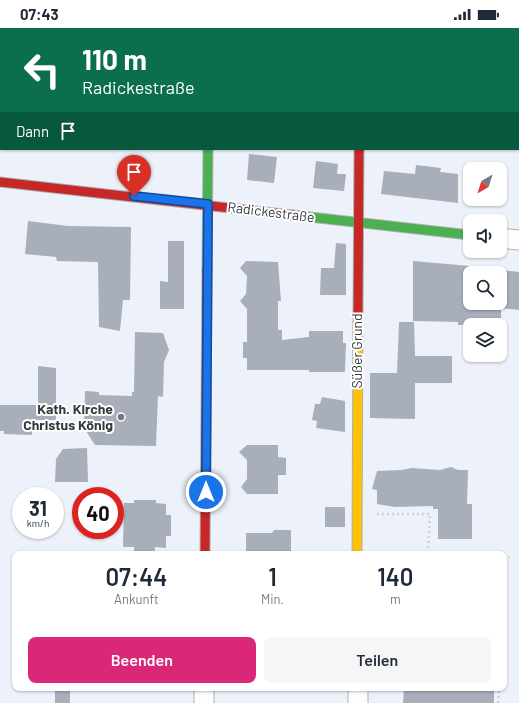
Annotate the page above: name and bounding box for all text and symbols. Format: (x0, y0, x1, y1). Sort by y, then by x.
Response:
text: 07:43 (20, 5, 59, 23)
text: 110 m (82, 42, 147, 76)
icon: left (16, 44, 68, 96)
text: Radickestraße (82, 76, 195, 98)
icon: arrive (57, 120, 79, 142)
text: Dann (16, 122, 49, 140)
pin (117, 155, 151, 196)
icon: arrive (123, 161, 145, 183)
north arrow (463, 162, 507, 206)
map controls (463, 162, 507, 362)
street label: Radickestraße (227, 198, 316, 225)
button: sound (463, 214, 507, 258)
button: search (463, 266, 507, 310)
street label: Süßer Grund (348, 313, 365, 389)
button: layers (463, 318, 507, 362)
place label: Kath. Kirche Christus König (23, 400, 113, 433)
marker: Kath. Kirche Christus König (116, 412, 126, 422)
position arrow (185, 471, 227, 513)
speed limit sign: 40 (72, 487, 124, 539)
text: 31 (29, 496, 47, 520)
text: km/h (27, 517, 49, 529)
text: 07:44 (105, 562, 167, 591)
text: 1 (268, 562, 277, 591)
text: 140 (377, 562, 413, 591)
text: Ankunft (114, 591, 159, 607)
text: Min. (261, 591, 284, 607)
text: m (390, 591, 401, 607)
button: Beenden (28, 637, 256, 683)
button: Teilen (264, 637, 491, 683)

